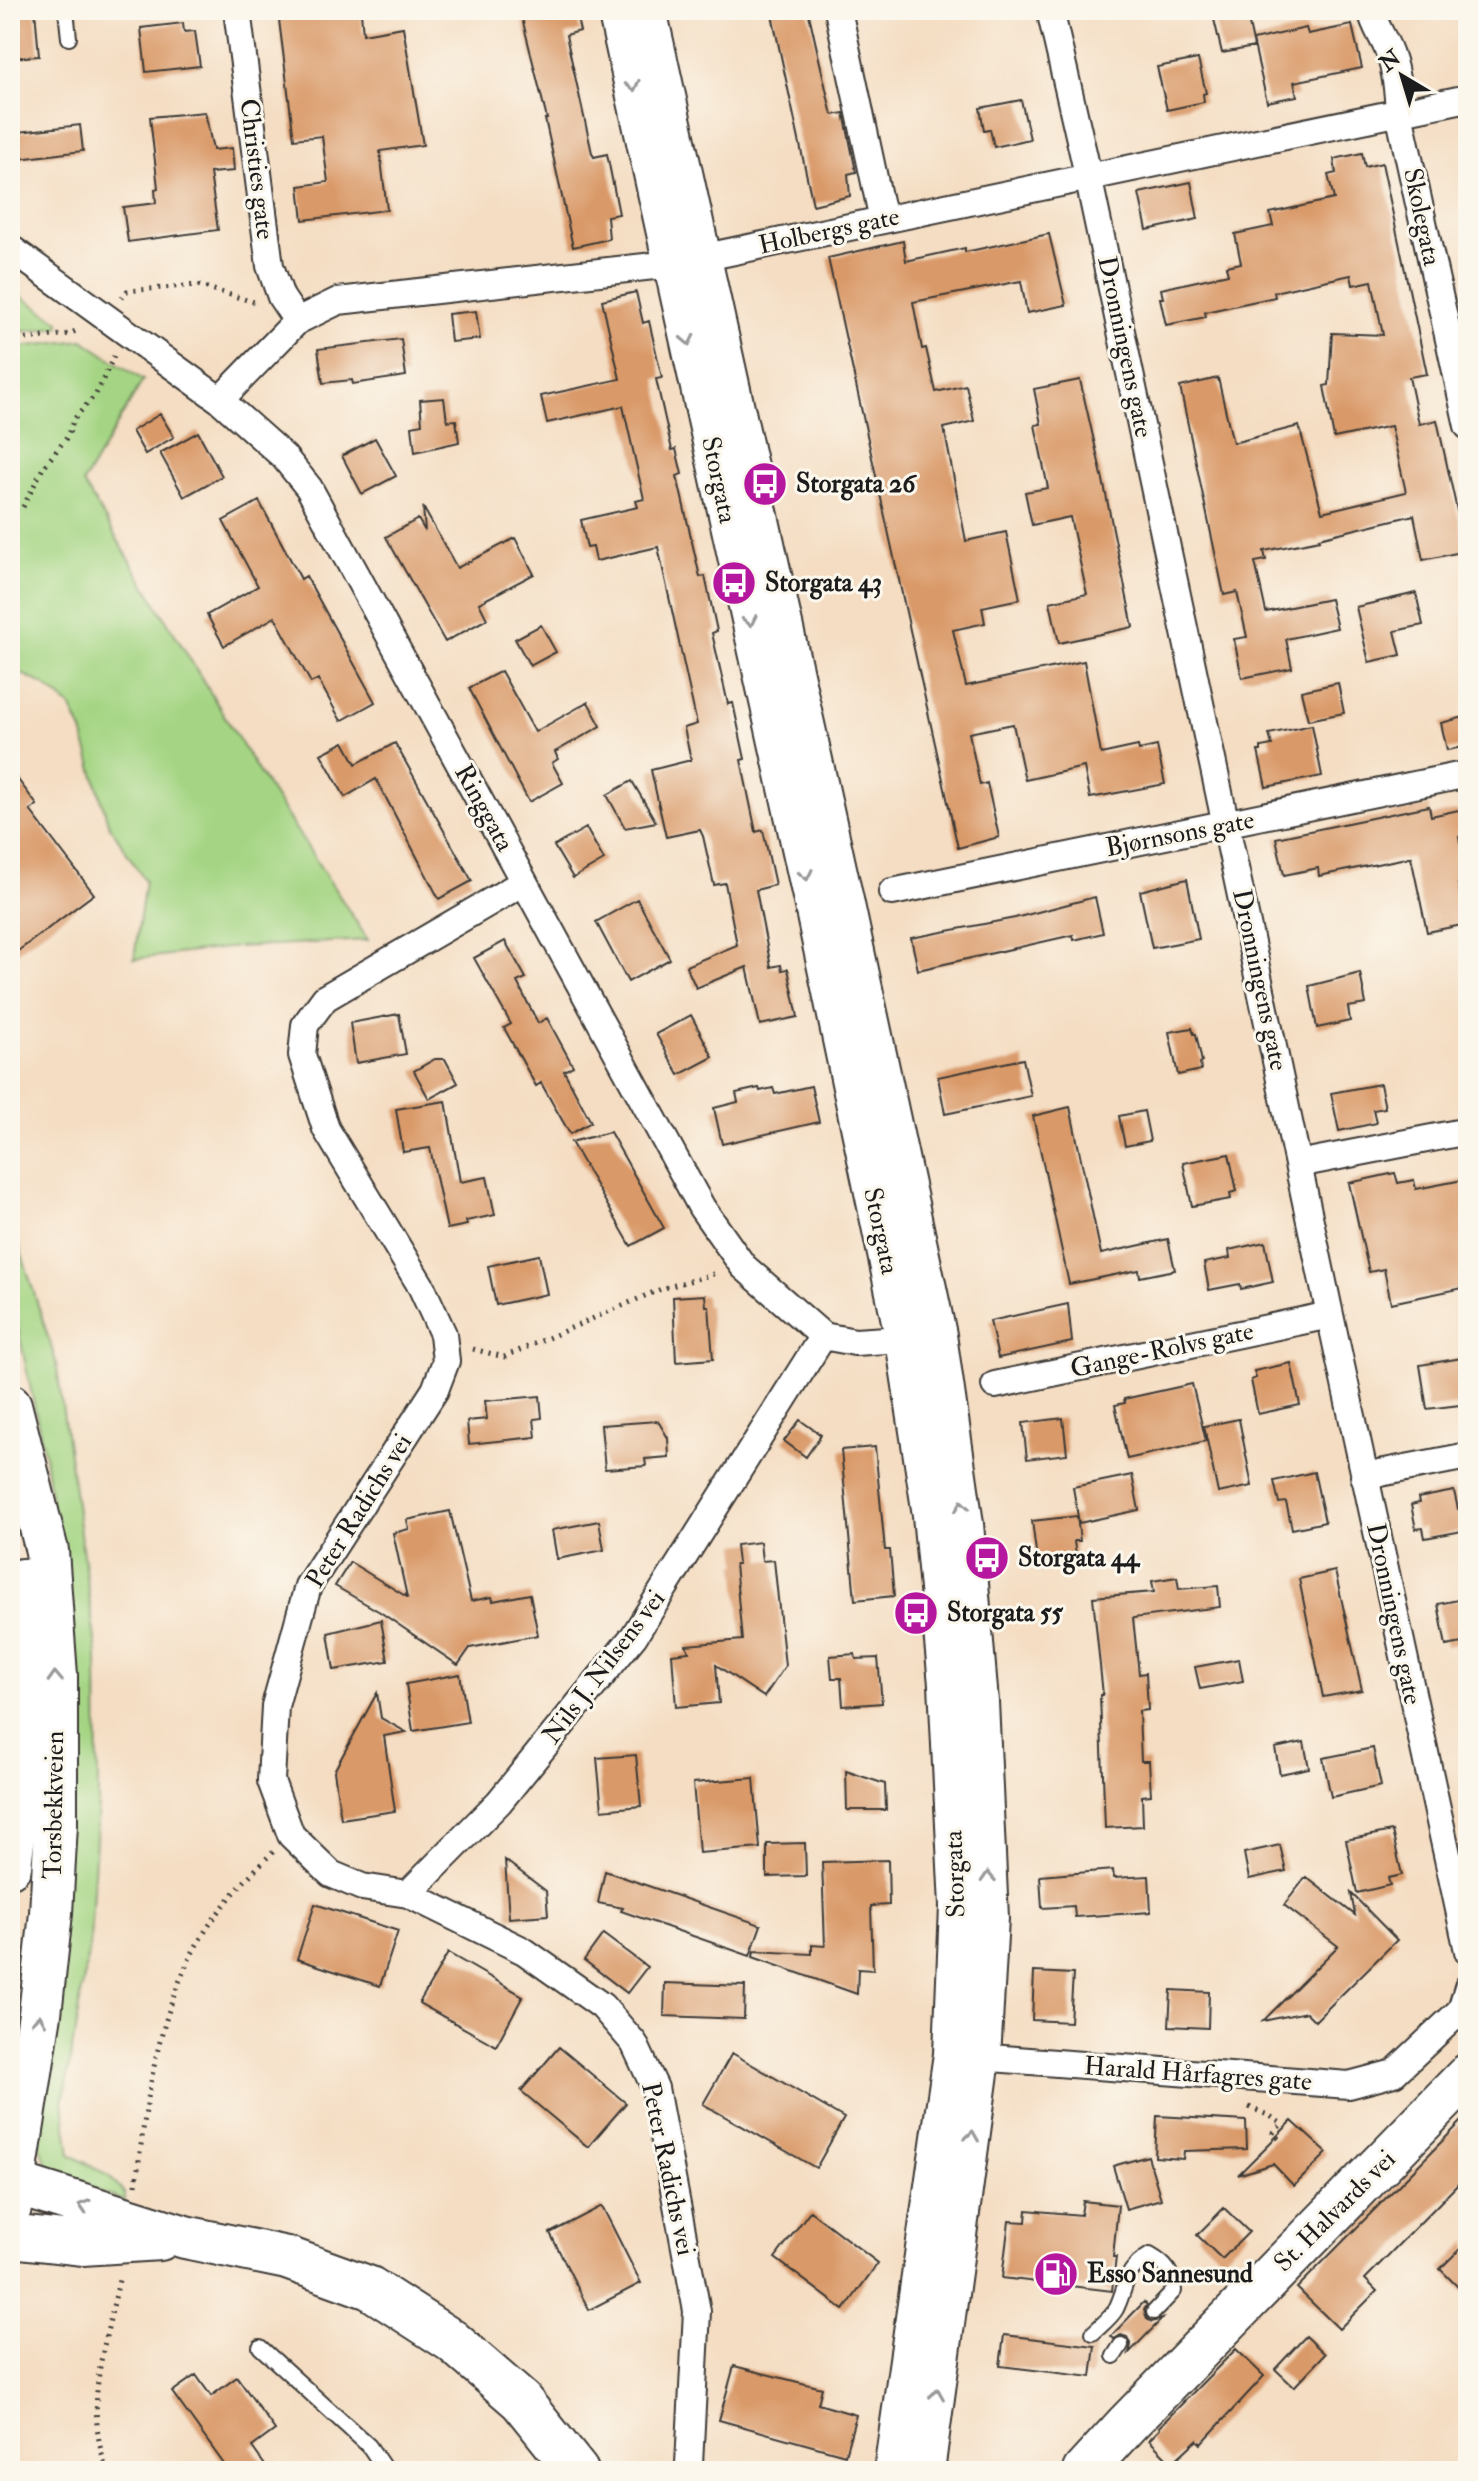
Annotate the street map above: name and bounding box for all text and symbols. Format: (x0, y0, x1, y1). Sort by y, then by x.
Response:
north arrow (1362, 36, 1442, 116)
text: N (1373, 44, 1407, 79)
one-way arrow (624, 79, 641, 92)
street label: Christies gate (232, 97, 282, 241)
street label: Skolegata (1396, 165, 1448, 269)
street label: Holbergs gate (756, 200, 902, 262)
street label: Dronningens gate (1090, 253, 1160, 441)
one-way arrow (679, 333, 696, 346)
street label: Storgata (694, 434, 744, 526)
bus stop icon: Storgata 26 (741, 460, 789, 508)
place label: Storgata 26 (796, 468, 917, 501)
bus stop icon: Storgata 43 (710, 559, 758, 607)
place label: Storgata 43 (765, 567, 882, 600)
one-way arrow (741, 614, 758, 628)
street label: Ringgata (447, 759, 521, 857)
street label: Bjørnsons gate (1103, 804, 1257, 864)
one-way arrow (797, 868, 814, 882)
street label: Dronningens gate (1225, 886, 1295, 1074)
street label: Storgata (856, 1185, 906, 1277)
street label: Gange-Rolvs gate (1068, 1315, 1257, 1385)
street label: Peter Radichs vei (299, 1428, 419, 1594)
one-way arrow (954, 1499, 971, 1512)
street label: Dronningens gate (1359, 1520, 1429, 1708)
bus stop icon: Storgata 44 (963, 1534, 1011, 1582)
place label: Storgata 44 (1018, 1542, 1141, 1575)
street label: Nils J. Nilsens vei (536, 1584, 672, 1750)
bus stop icon: Storgata 55 (892, 1589, 940, 1637)
place label: Storgata 55 (947, 1597, 1063, 1630)
one-way arrow (47, 1670, 64, 1683)
street label: Torsbekkveien (37, 1731, 71, 1879)
street label: Storgata (937, 1829, 973, 1918)
one-way arrow (980, 1870, 997, 1883)
one-way arrow (30, 2013, 47, 2026)
street label: Harald Hårfagres gate (1083, 2050, 1313, 2098)
street label: Peter Radichs vei (634, 2080, 702, 2258)
one-way arrow (963, 2129, 980, 2143)
street label: St. Halvards vei (1267, 2143, 1403, 2279)
one-way arrow (77, 2199, 91, 2215)
fuel station icon: Esso Sannesund (1032, 2250, 1080, 2298)
place label: Esso Sannesund (1087, 2258, 1253, 2290)
one-way arrow (928, 2387, 945, 2401)

